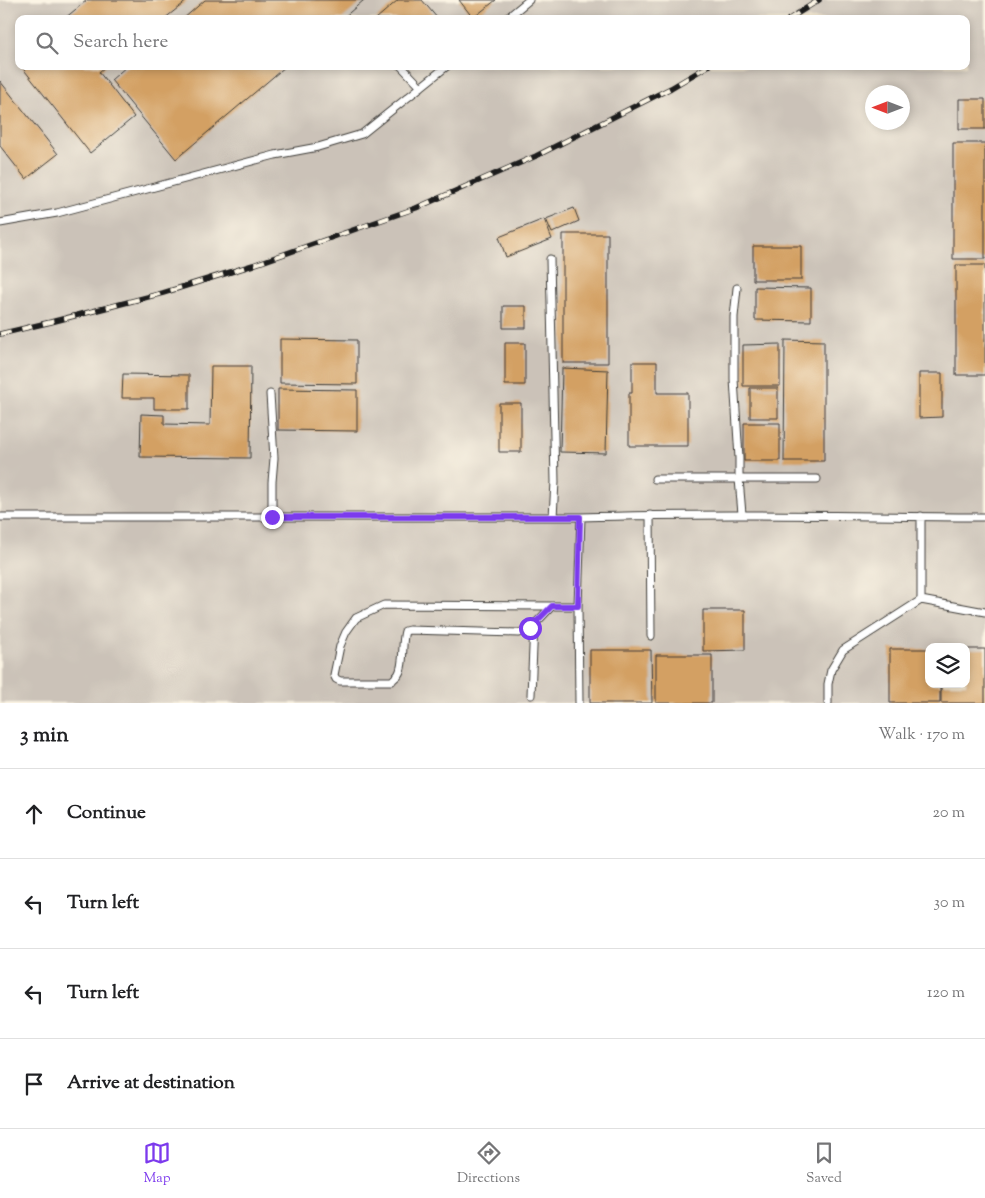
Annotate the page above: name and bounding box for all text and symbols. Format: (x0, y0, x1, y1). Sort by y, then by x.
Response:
search box (15, 15, 970, 70)
icon: search (33, 29, 61, 57)
text: Search here (73, 29, 168, 56)
north arrow (865, 85, 910, 130)
route end (261, 506, 284, 529)
route start (519, 617, 542, 640)
map controls (925, 643, 970, 688)
button: layers (925, 643, 970, 688)
text: 3 min (20, 721, 69, 751)
text: Walk · 170 m (878, 724, 965, 747)
icon: ahead (20, 800, 48, 828)
text: Continue (67, 800, 146, 827)
text: 20 m (932, 802, 965, 825)
icon: left (20, 890, 48, 918)
text: Turn left (67, 890, 139, 917)
text: 30 m (934, 892, 965, 915)
icon: left (20, 980, 48, 1008)
text: Turn left (67, 980, 139, 1007)
text: 120 m (927, 982, 965, 1005)
icon: arrive (20, 1070, 48, 1098)
text: Arrive at destination (67, 1070, 235, 1097)
tab: Map (143, 1139, 171, 1189)
tab: Directions (457, 1139, 520, 1189)
tab: Saved (806, 1139, 842, 1189)

